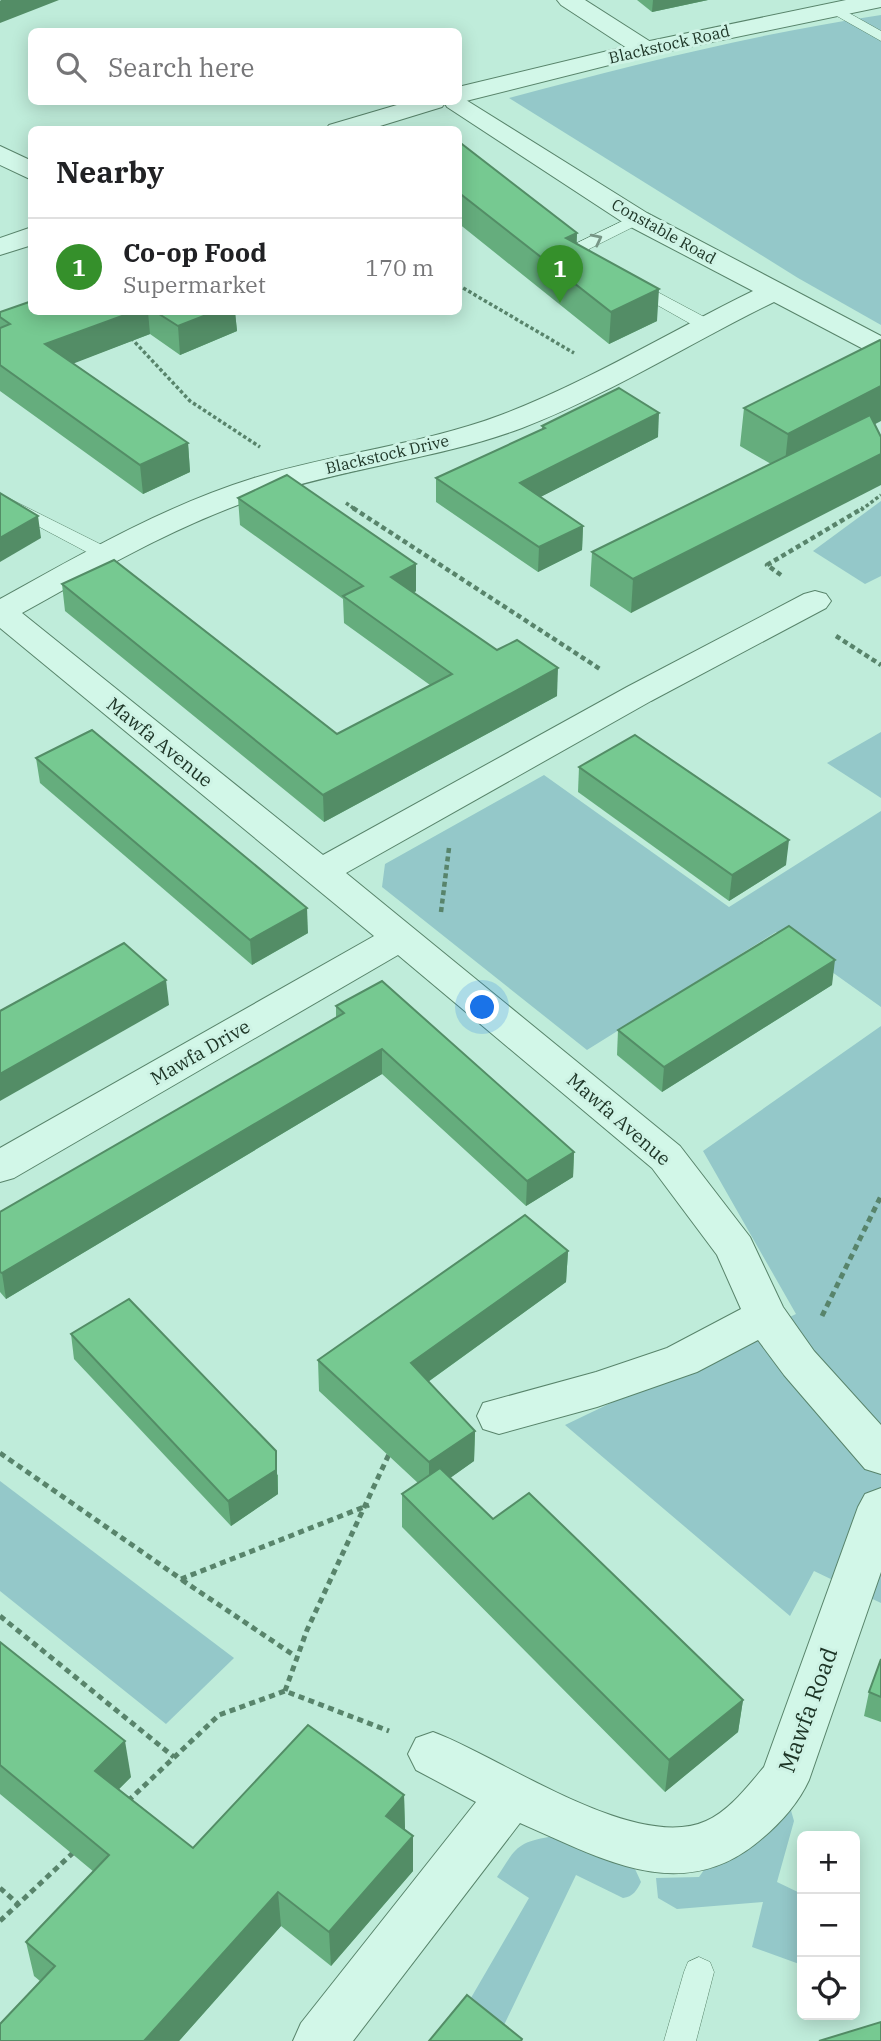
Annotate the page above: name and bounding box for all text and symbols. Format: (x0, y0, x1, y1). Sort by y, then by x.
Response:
street label: Blackstock Road (606, 20, 732, 68)
search box (28, 28, 462, 105)
icon: search (52, 48, 90, 86)
text: Search here (108, 50, 254, 84)
text: Nearby (56, 152, 164, 191)
street label: Constable Road (608, 194, 720, 268)
one-way arrow (590, 234, 603, 247)
text: Co-op Food (123, 235, 267, 269)
pin: 1 (537, 245, 583, 303)
text: 1 (72, 252, 86, 282)
text: 170 m (365, 252, 434, 282)
text: Supermarket (123, 269, 266, 299)
street label: Blackstock Drive (323, 430, 451, 478)
street label: Mawfa Avenue (102, 692, 218, 792)
your location (465, 990, 499, 1024)
street label: Mawfa Drive (146, 1014, 254, 1090)
street label: Mawfa Avenue (562, 1067, 676, 1171)
street label: Mawfa Road (771, 1643, 844, 1776)
map controls (797, 1831, 860, 2020)
button: + (797, 1831, 860, 1894)
button: − (797, 1894, 860, 1957)
button: locate (797, 1957, 860, 2020)

